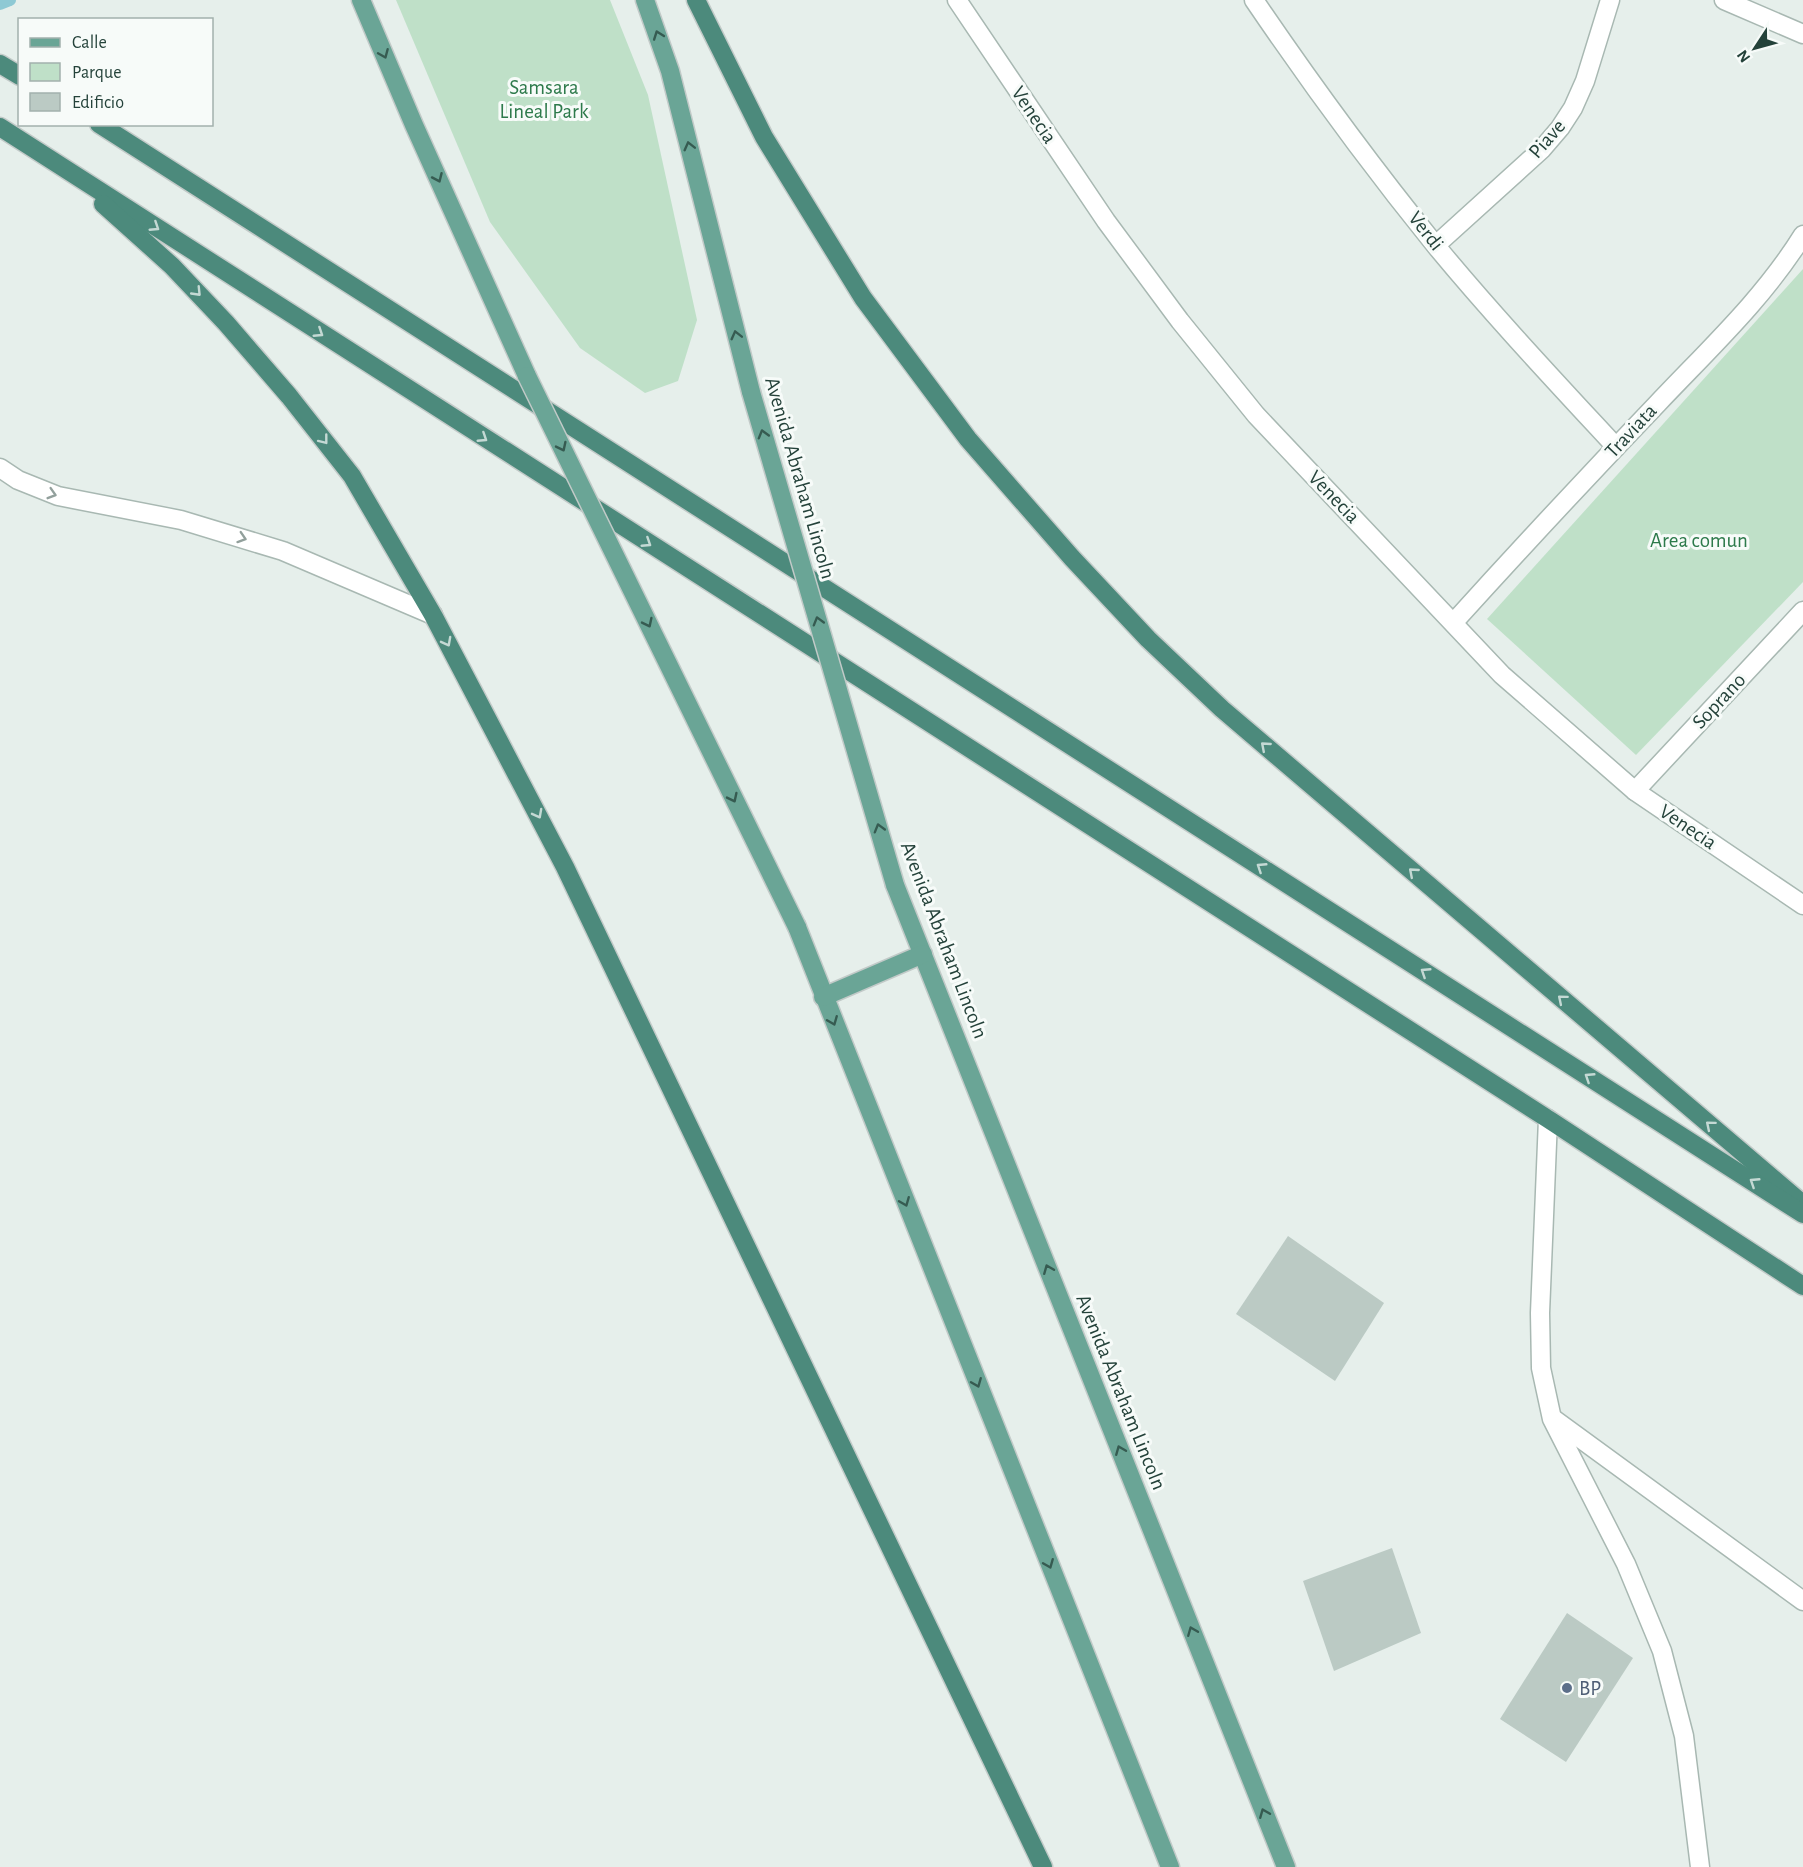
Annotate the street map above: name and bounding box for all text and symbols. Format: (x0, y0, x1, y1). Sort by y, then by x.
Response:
legend (18, 18, 213, 126)
north arrow (1725, 18, 1785, 78)
one-way arrow (652, 30, 665, 41)
text: Calle (72, 34, 107, 52)
one-way arrow (377, 47, 389, 58)
text: N (1734, 47, 1753, 65)
text: Parque (72, 64, 121, 82)
park label: Samsara Lineal Park (500, 77, 589, 122)
street label: Venecia (1007, 83, 1061, 148)
text: Edificio (72, 94, 124, 112)
street label: Piave (1525, 116, 1569, 162)
one-way arrow (684, 141, 697, 151)
one-way arrow (431, 172, 443, 183)
street label: Verdi (1404, 207, 1448, 255)
one-way arrow (149, 220, 159, 232)
one-way arrow (190, 285, 201, 295)
one-way arrow (313, 325, 323, 337)
one-way arrow (731, 330, 744, 340)
street label: Avenida Abraham Lincoln (761, 375, 839, 581)
street label: Traviata (1601, 400, 1661, 462)
one-way arrow (758, 429, 770, 440)
one-way arrow (477, 430, 487, 442)
one-way arrow (316, 433, 327, 444)
one-way arrow (555, 441, 567, 452)
street label: Venecia (1304, 467, 1364, 528)
one-way arrow (46, 487, 57, 499)
park label: Area comun (1650, 530, 1748, 551)
one-way arrow (236, 531, 247, 543)
one-way arrow (641, 536, 652, 547)
one-way arrow (640, 616, 652, 627)
one-way arrow (813, 616, 825, 627)
one-way arrow (440, 635, 451, 646)
street label: Soprano (1688, 669, 1750, 733)
one-way arrow (1261, 742, 1272, 753)
one-way arrow (726, 791, 738, 802)
street label: Venecia (1656, 800, 1721, 854)
one-way arrow (530, 808, 542, 819)
one-way arrow (874, 823, 886, 834)
street label: Avenida Abraham Lincoln (897, 839, 991, 1041)
one-way arrow (1257, 863, 1268, 874)
one-way arrow (1409, 869, 1420, 880)
one-way arrow (1421, 968, 1432, 979)
one-way arrow (1558, 995, 1569, 1006)
one-way arrow (826, 1015, 838, 1026)
one-way arrow (1585, 1073, 1596, 1084)
one-way arrow (1706, 1121, 1717, 1132)
one-way arrow (1750, 1178, 1761, 1189)
one-way arrow (898, 1196, 910, 1207)
one-way arrow (1043, 1264, 1055, 1275)
street label: Avenida Abraham Lincoln (1072, 1291, 1170, 1493)
one-way arrow (970, 1377, 982, 1388)
one-way arrow (1115, 1446, 1127, 1457)
one-way arrow (1042, 1558, 1054, 1569)
one-way arrow (1187, 1627, 1199, 1638)
place label: BP (1579, 1678, 1601, 1699)
marker: BP (1560, 1681, 1574, 1695)
one-way arrow (1259, 1808, 1271, 1819)

